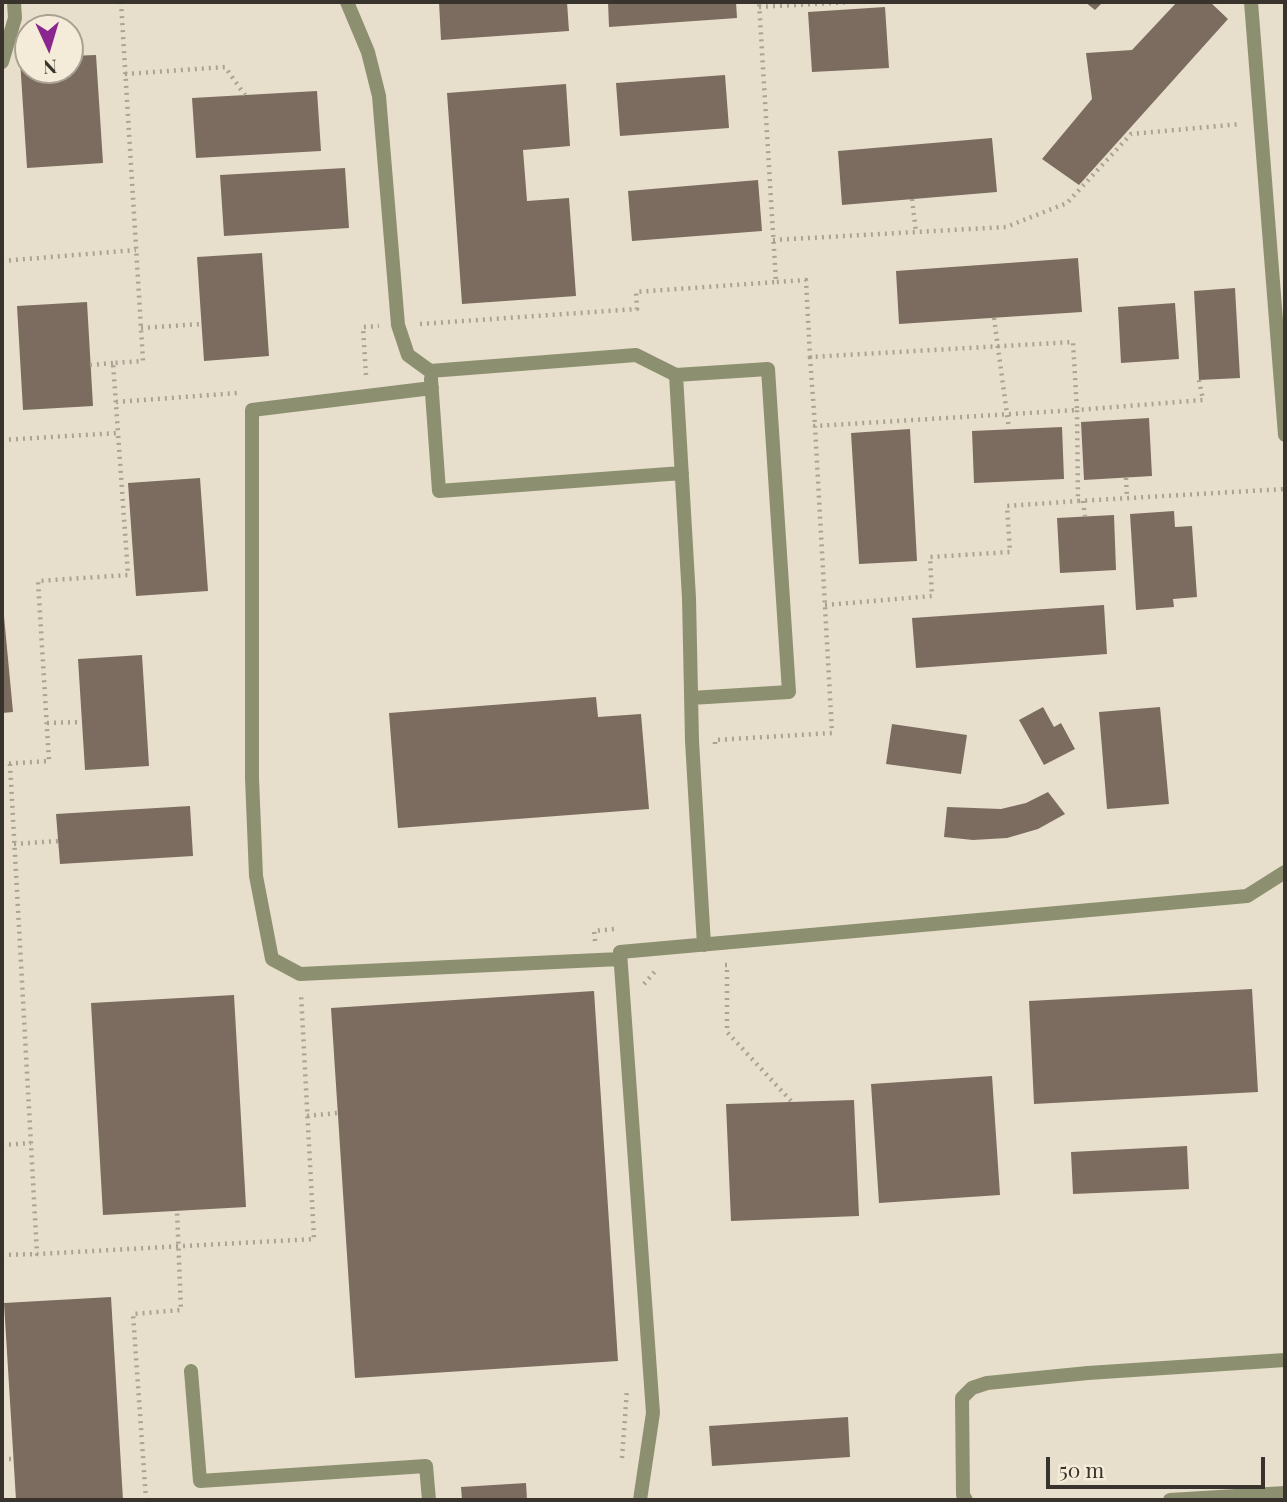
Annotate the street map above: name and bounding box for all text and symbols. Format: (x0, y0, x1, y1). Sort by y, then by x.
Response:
north arrow (14, 14, 84, 84)
text: N (43, 55, 58, 81)
scale bar (1049, 1442, 1268, 1486)
text: 50 m (1059, 1455, 1104, 1483)

